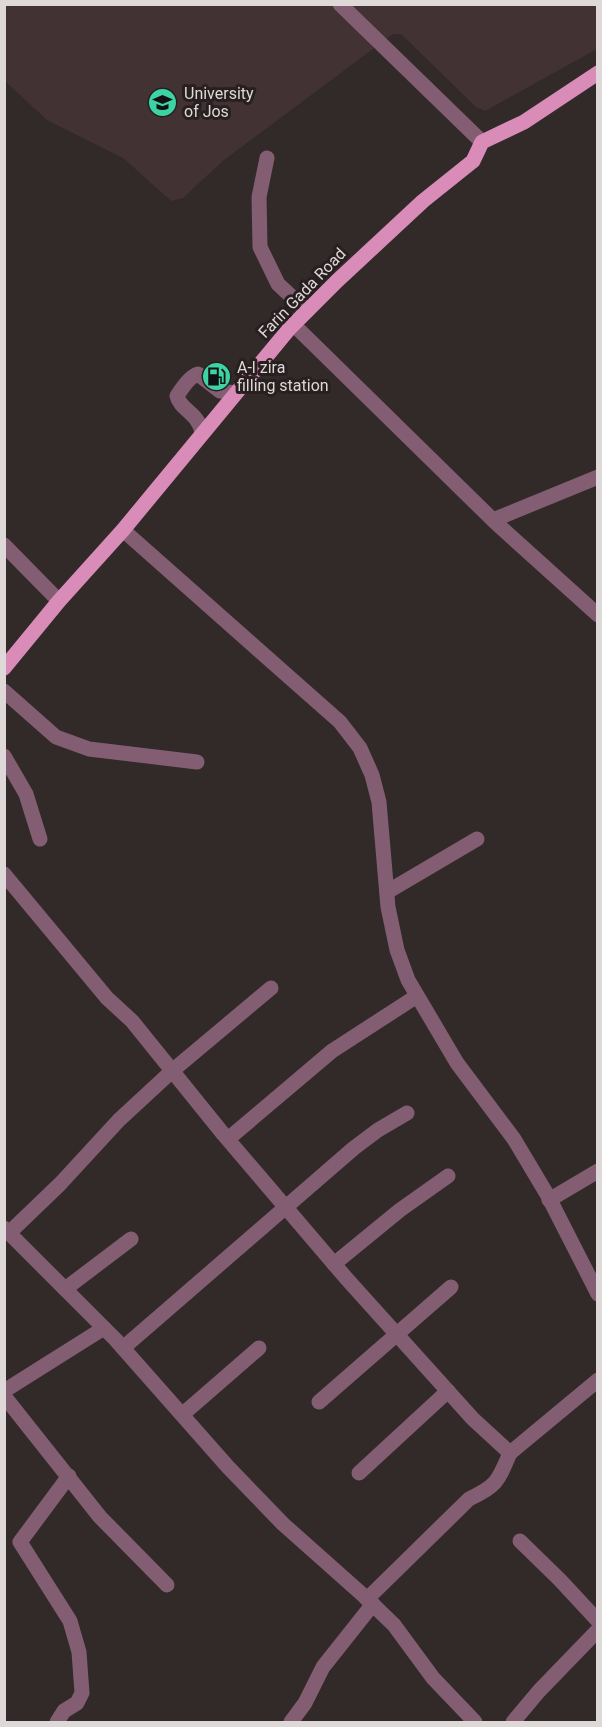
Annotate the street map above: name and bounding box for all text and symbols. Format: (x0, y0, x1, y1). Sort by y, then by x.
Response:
place label: University of Jos (184, 84, 254, 121)
school or university icon: University of Jos (147, 86, 179, 118)
street label: Farin Gada Road (254, 244, 350, 342)
place label: A-l zira filling station (237, 358, 329, 395)
fuel station icon: A-l zira filling station (200, 360, 232, 392)

